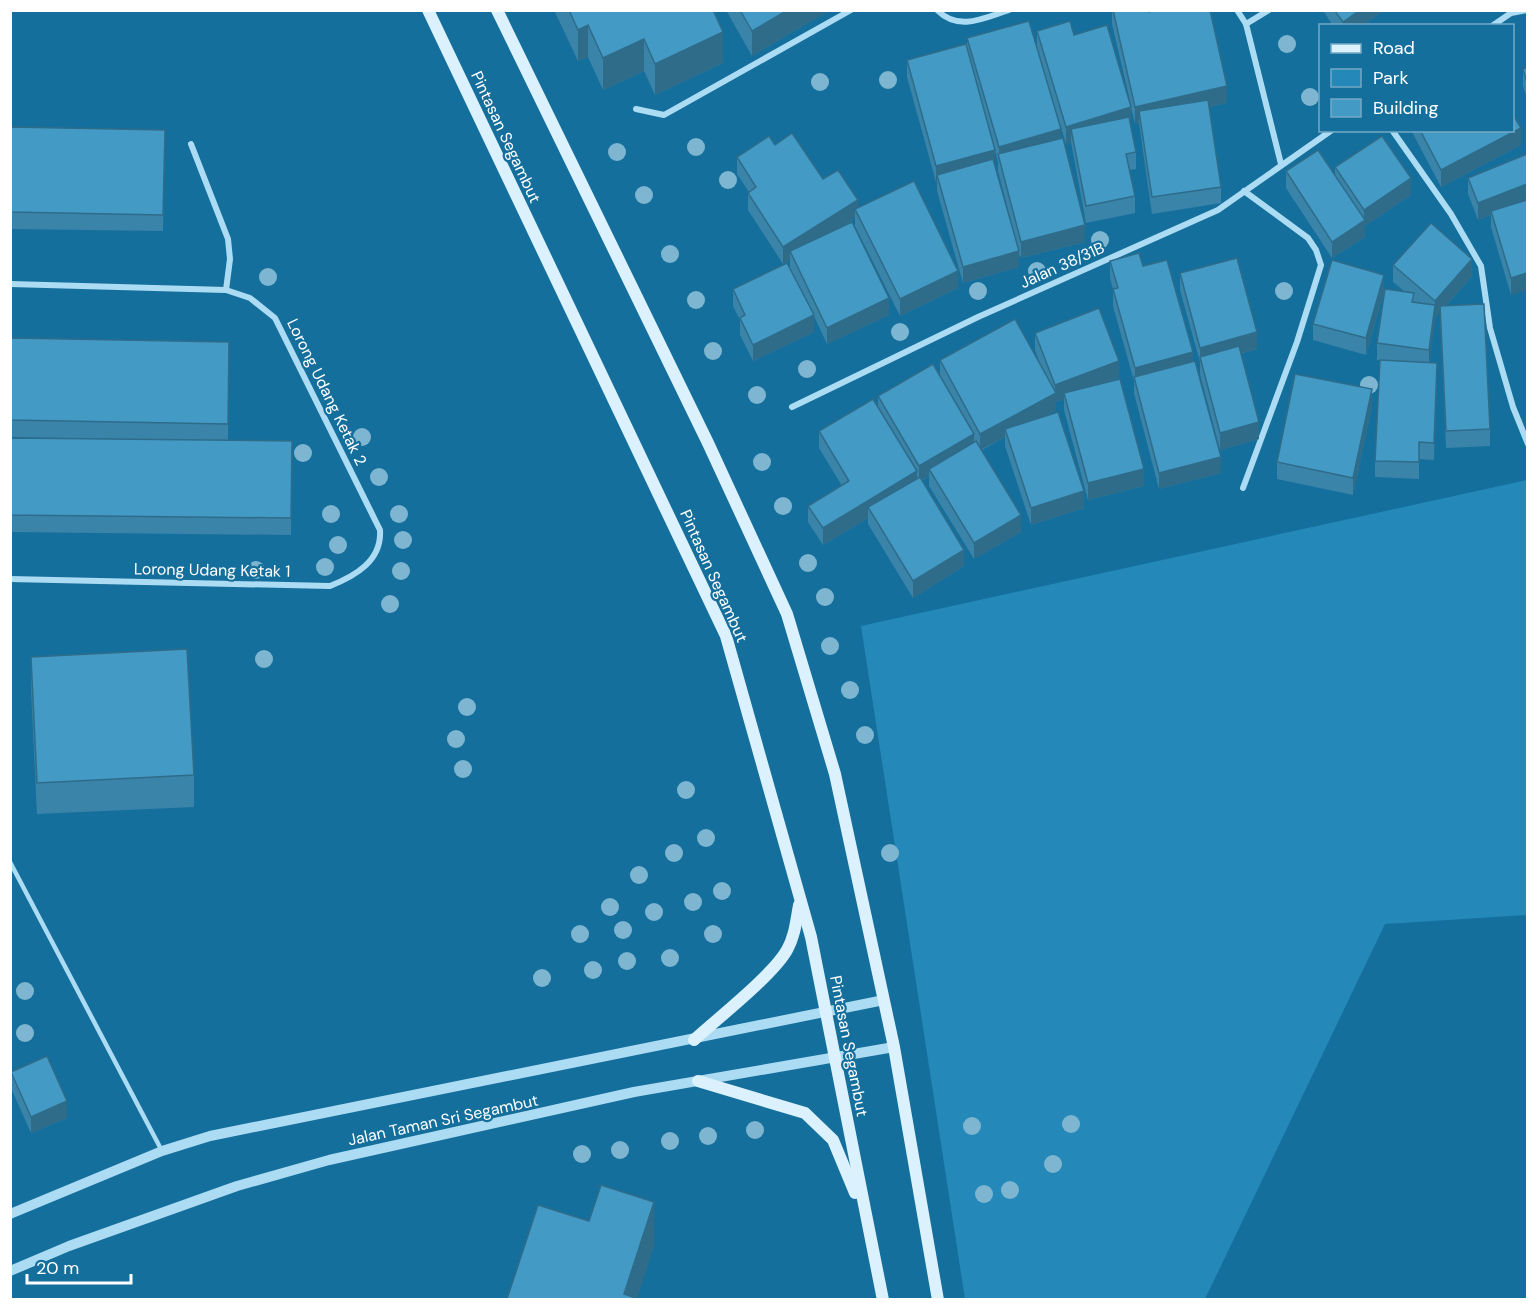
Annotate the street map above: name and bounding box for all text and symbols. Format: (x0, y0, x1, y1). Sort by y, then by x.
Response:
legend (1319, 24, 1514, 132)
text: Road (1373, 36, 1415, 60)
text: Park (1373, 66, 1409, 90)
street label: Pintasan Segambut (466, 68, 546, 206)
text: Building (1373, 96, 1438, 120)
street label: Jalan 38/31B (1016, 237, 1108, 293)
street label: Lorong Udang Ketak 2 (282, 315, 372, 469)
street label: Pintasan Segambut (675, 506, 753, 646)
street label: Lorong Udang Ketak 1 (134, 558, 290, 582)
street label: Pintasan Segambut (825, 974, 873, 1118)
street label: Jalan Taman Sri Segambut (346, 1090, 540, 1150)
scale bar (27, 1247, 130, 1285)
text: 20 m (36, 1256, 79, 1280)

